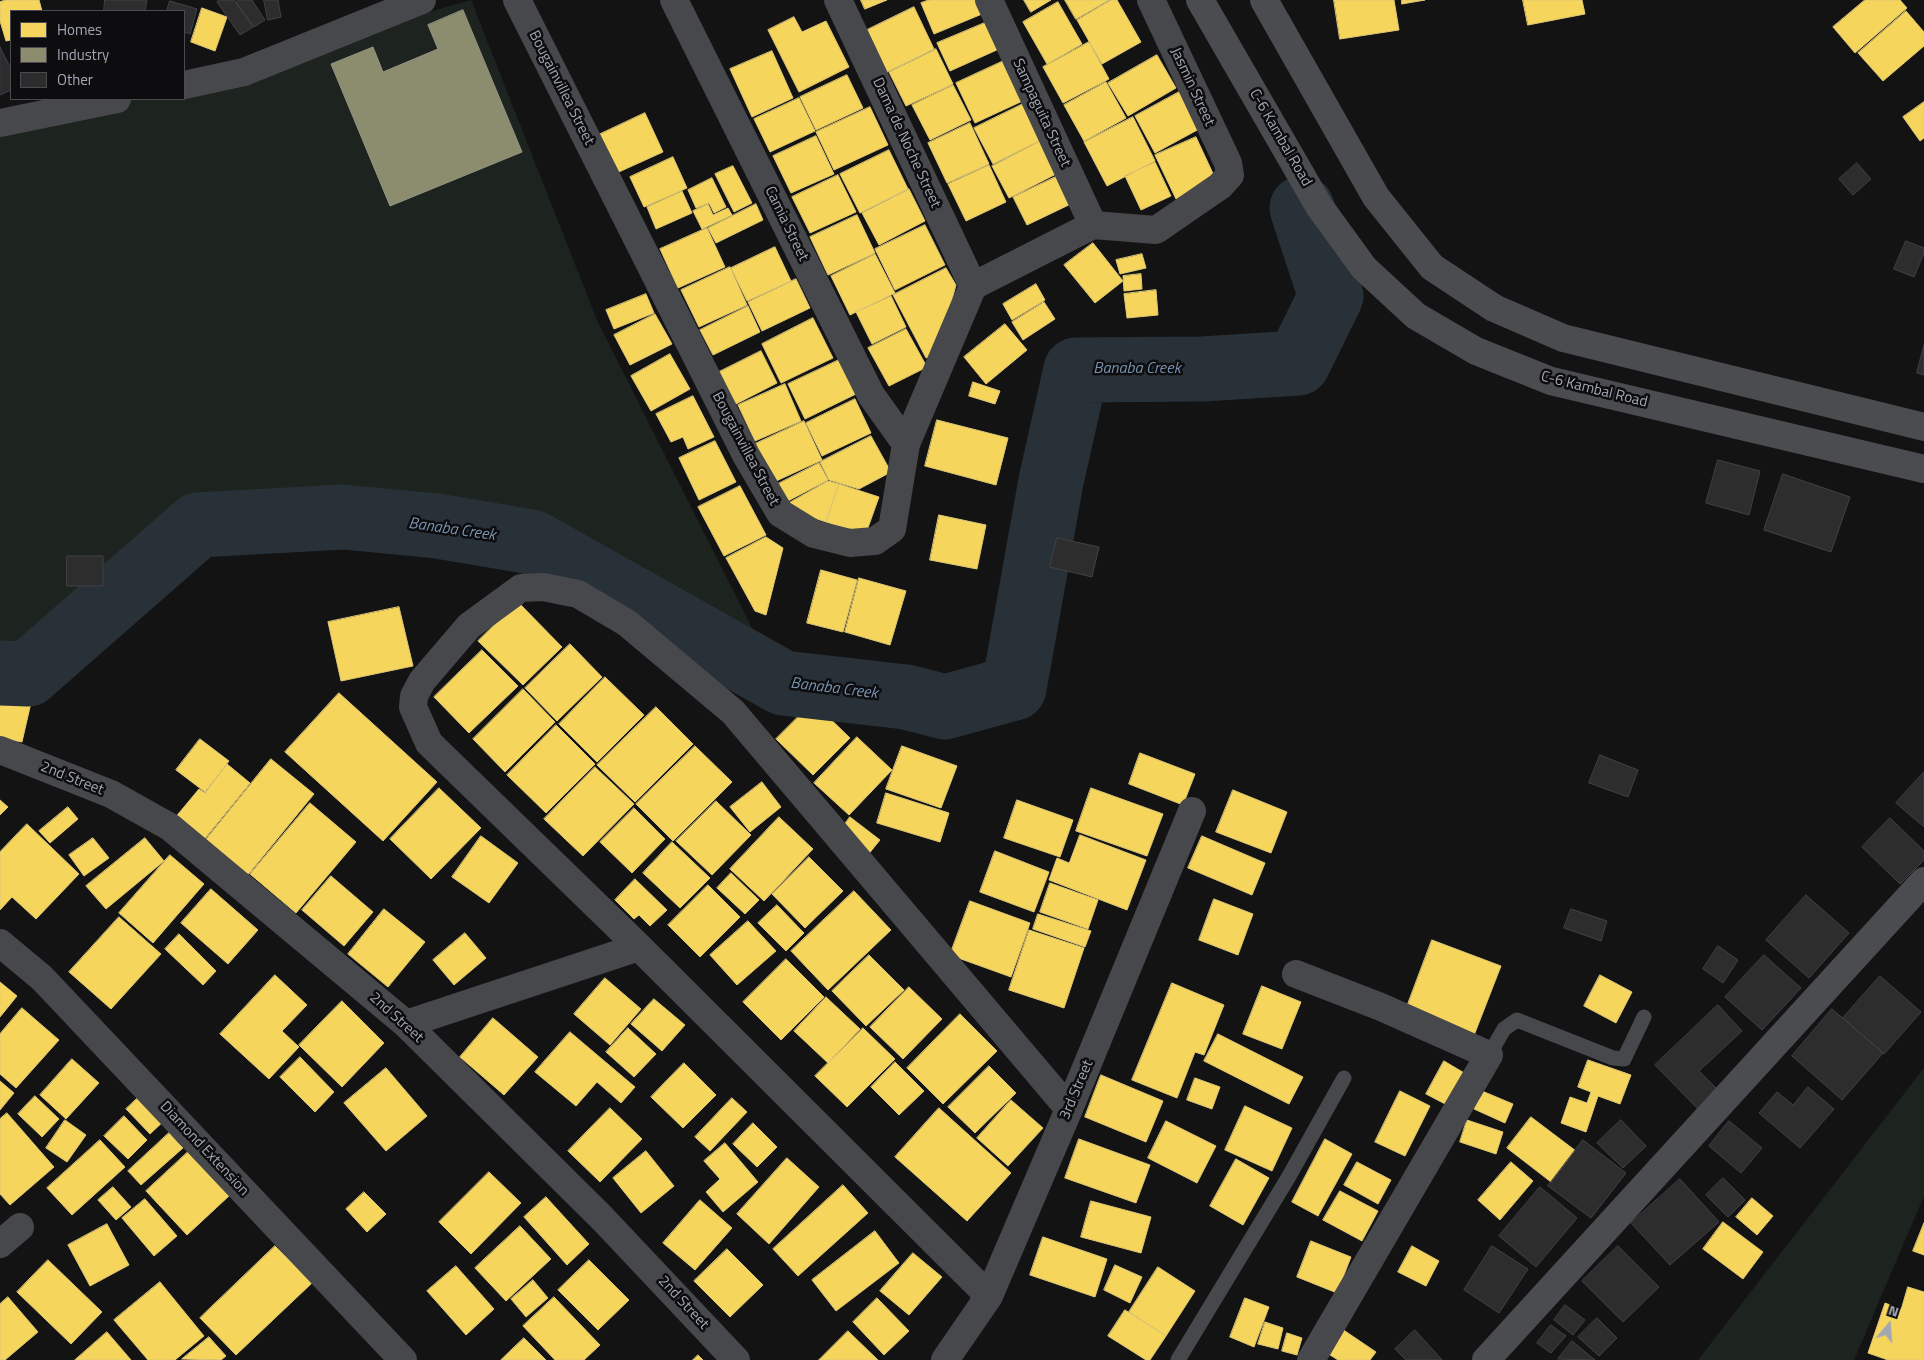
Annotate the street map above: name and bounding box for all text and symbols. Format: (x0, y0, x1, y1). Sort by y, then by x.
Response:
legend (10, 10, 185, 100)
text: Homes (57, 18, 102, 41)
street label: Bougainvillea Street (524, 28, 598, 148)
text: Industry (57, 43, 109, 66)
street label: Jasmin Street (1166, 45, 1218, 129)
street label: Sampaguita Street (1008, 56, 1074, 170)
text: Other (57, 68, 93, 91)
street label: Dama de Noche Street (868, 75, 944, 211)
street label: C-6 Kambal Road (1245, 86, 1315, 190)
street label: Camia Street (760, 184, 812, 264)
water label: Banaba Creek (1093, 359, 1181, 379)
street label: C-6 Kambal Road (1539, 368, 1649, 412)
street label: Bougainvillea Street (707, 389, 783, 509)
water label: Banaba Creek (407, 514, 497, 546)
water label: Banaba Creek (789, 674, 879, 704)
street label: 2nd Street (38, 758, 106, 800)
street label: 2nd Street (365, 989, 427, 1047)
street label: 3rd Street (1056, 1057, 1098, 1123)
street label: Diamond Extension (156, 1098, 252, 1200)
street label: 2nd Street (654, 1273, 712, 1333)
text: N (1886, 1299, 1902, 1322)
north arrow (1864, 1300, 1914, 1350)

